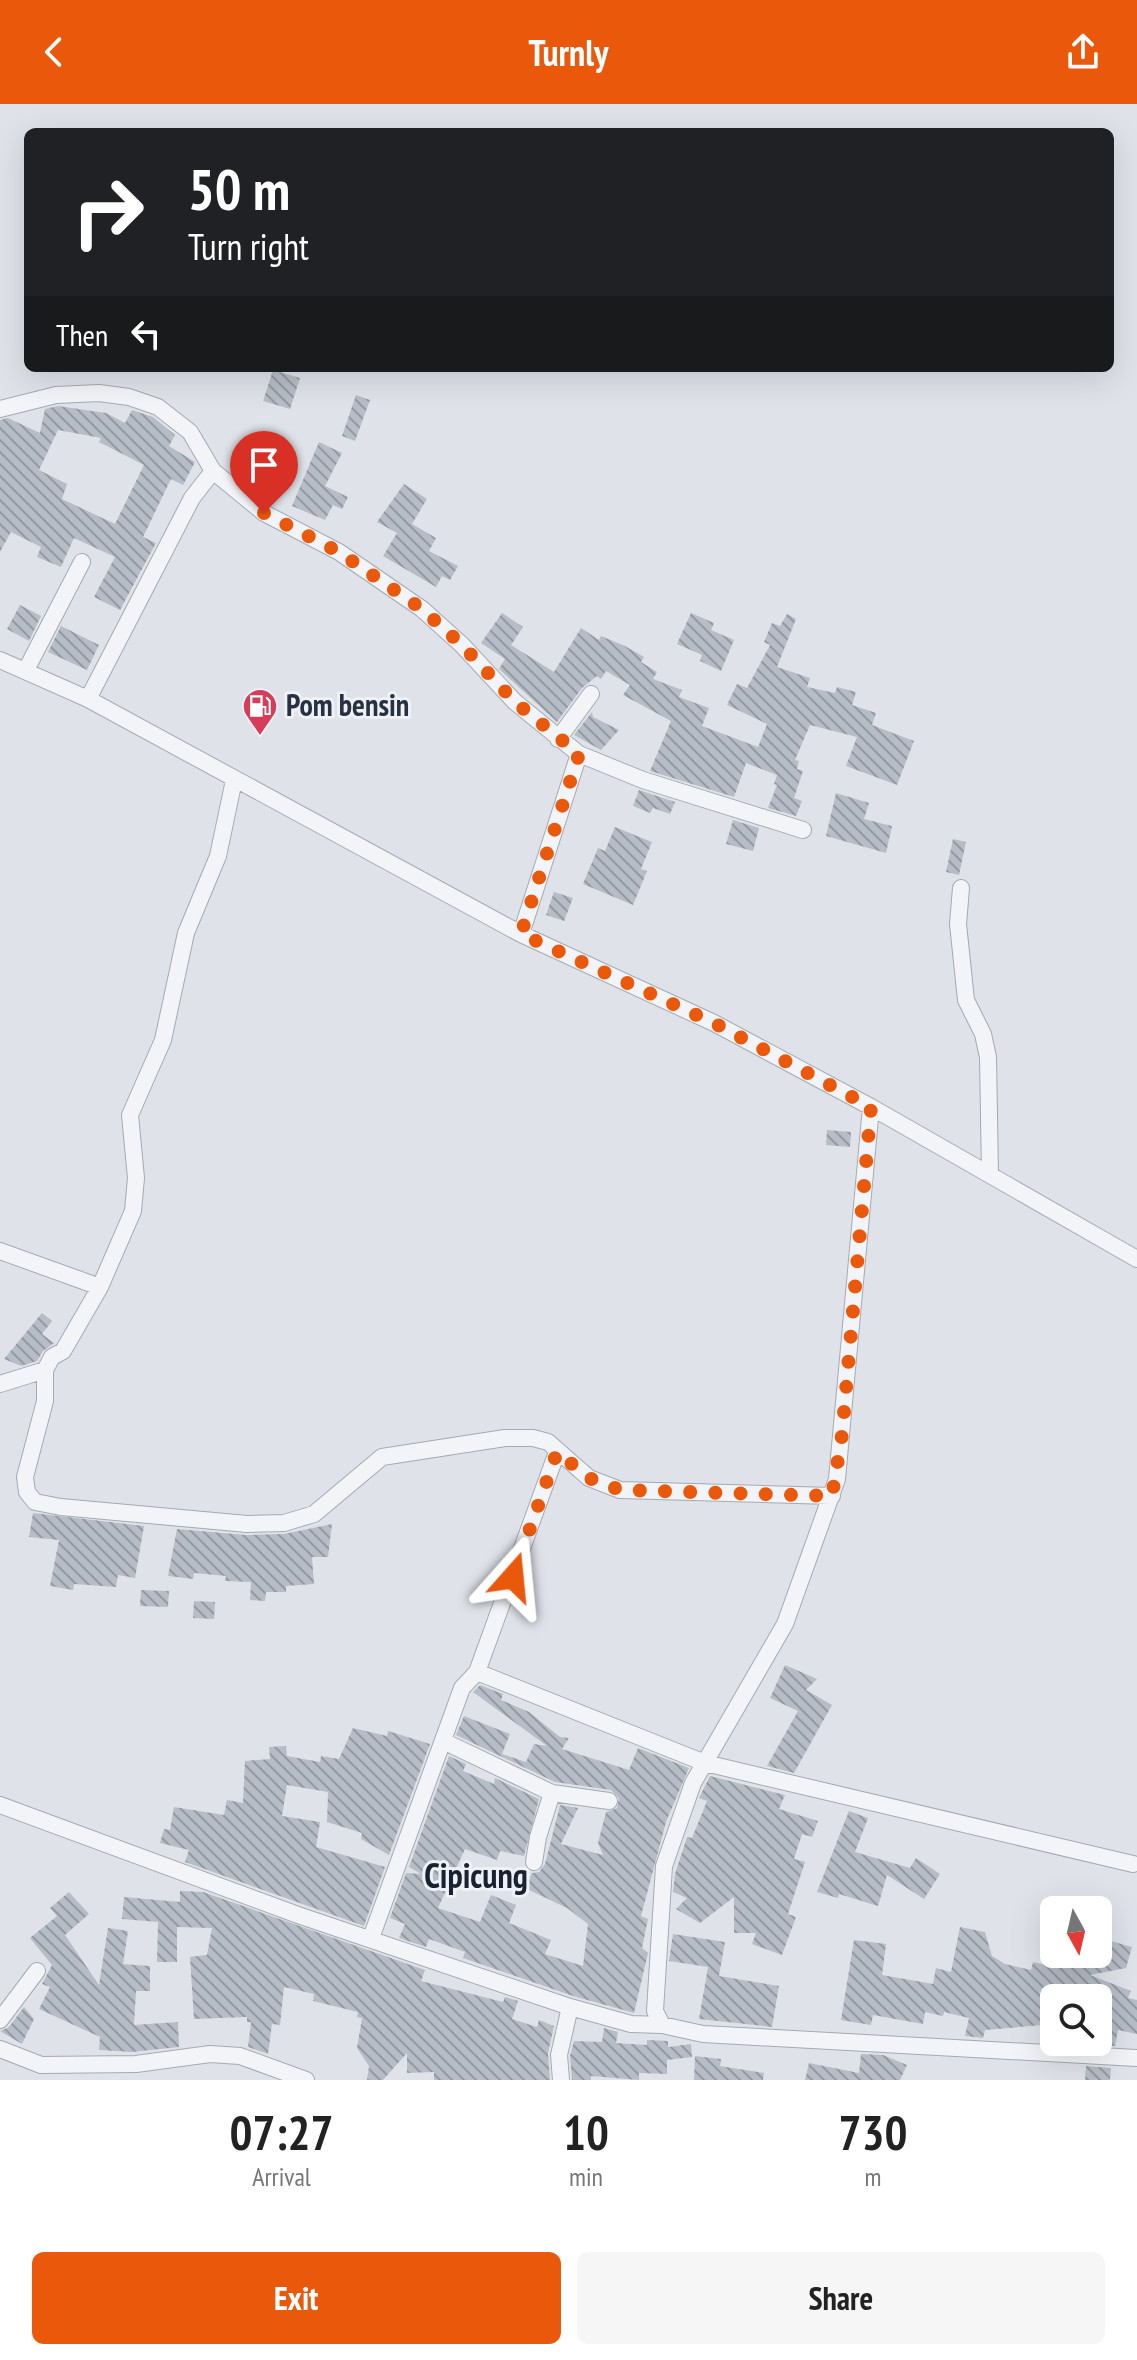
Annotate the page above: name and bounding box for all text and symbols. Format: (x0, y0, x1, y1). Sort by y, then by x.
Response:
text: Turnly (529, 29, 608, 76)
icon: back (32, 30, 76, 74)
icon: share (1061, 30, 1105, 74)
text: 50 m (188, 153, 290, 225)
icon: right (56, 160, 160, 264)
text: Turn right (188, 223, 309, 270)
icon: left (124, 312, 168, 356)
text: Then (56, 315, 108, 354)
pin (230, 431, 298, 513)
icon: arrive (242, 443, 286, 487)
place label: Pom bensin (286, 685, 409, 724)
fuel station icon: Pom bensin (241, 687, 279, 737)
position arrow (471, 1535, 555, 1619)
district label: Cipicung (424, 1853, 528, 1897)
north arrow (1040, 1896, 1112, 1968)
map controls (1040, 1896, 1112, 2056)
button: search (1040, 1984, 1112, 2056)
text: 07:27 (230, 2101, 333, 2163)
text: 10 (563, 2101, 609, 2163)
text: 730 (839, 2101, 907, 2163)
text: Arrival (252, 2160, 311, 2193)
text: min (569, 2160, 603, 2193)
text: m (865, 2160, 881, 2193)
button: Exit (32, 2252, 561, 2344)
button: Share (577, 2252, 1105, 2344)

